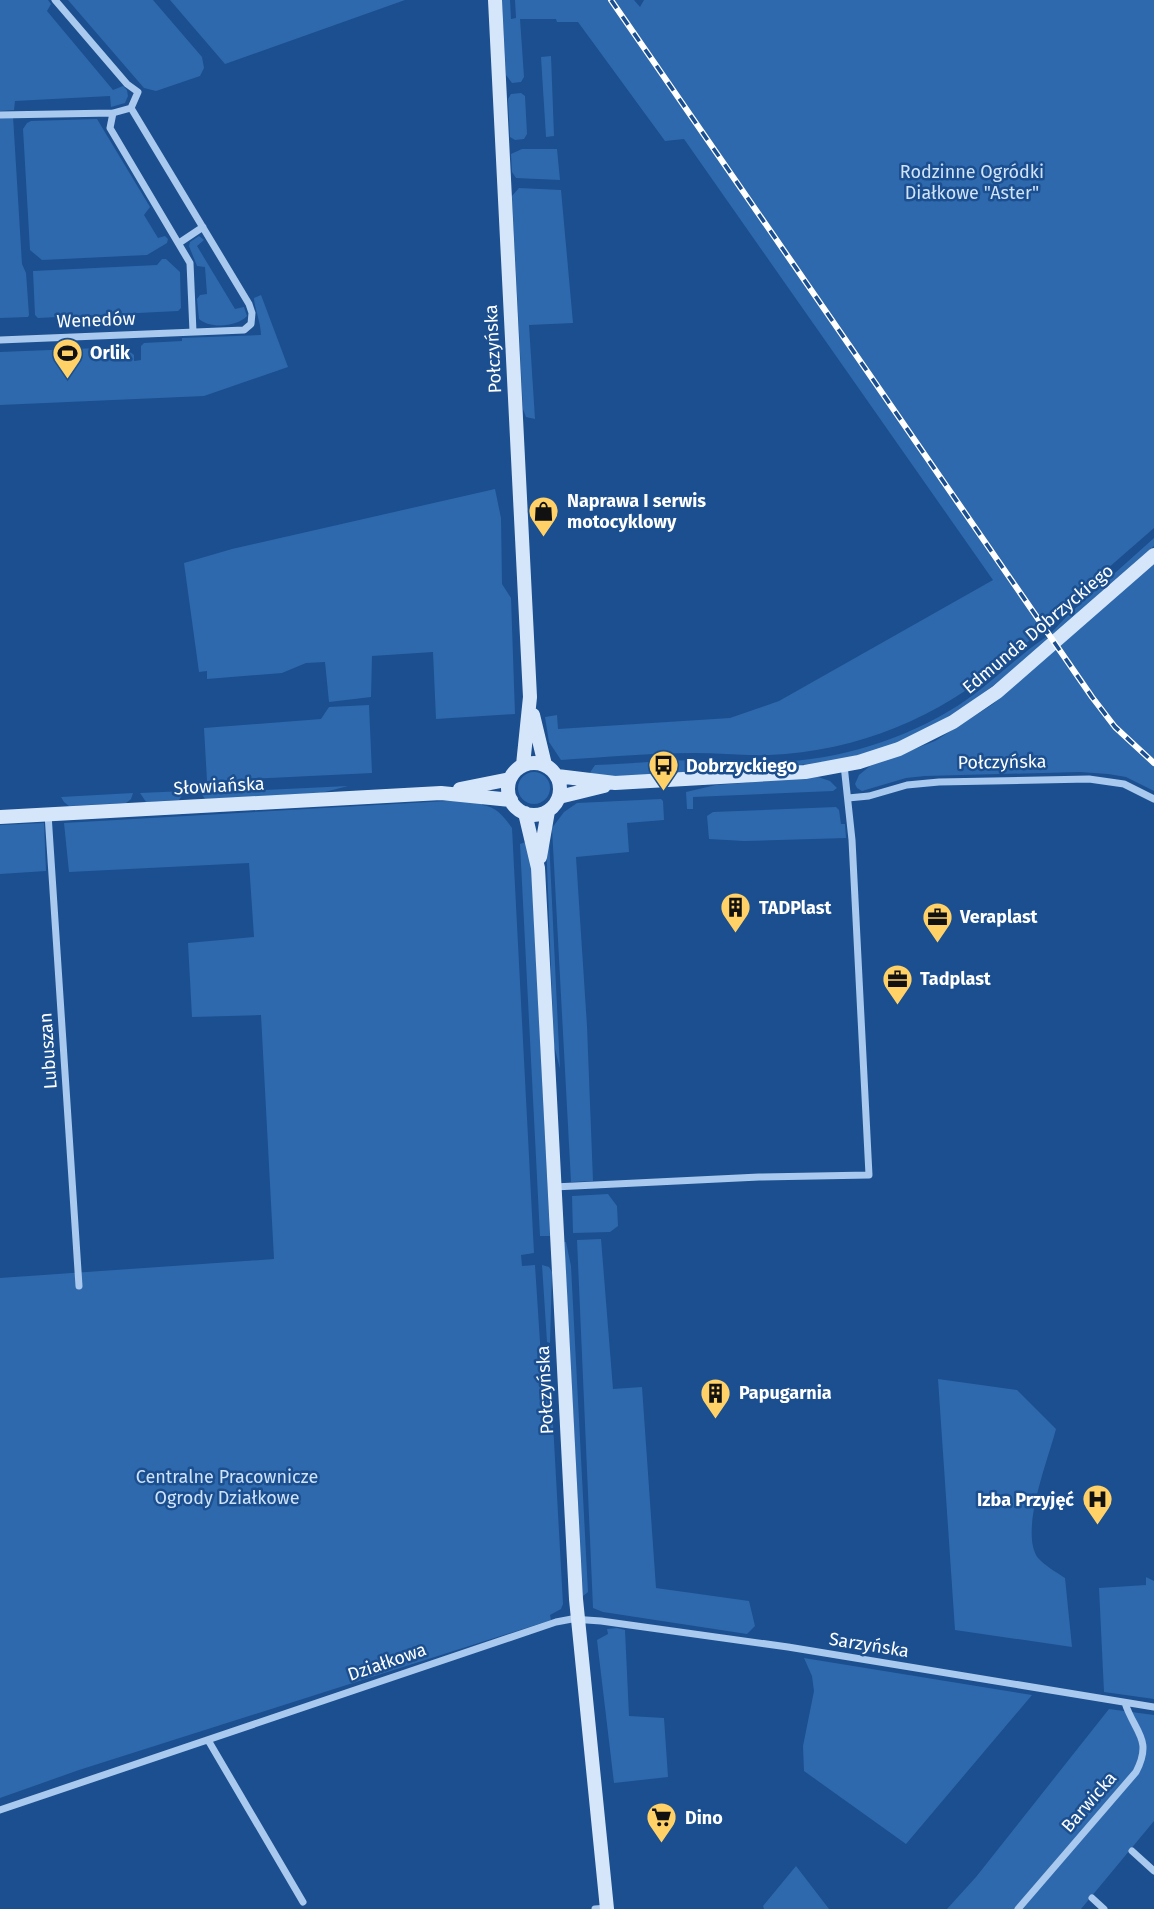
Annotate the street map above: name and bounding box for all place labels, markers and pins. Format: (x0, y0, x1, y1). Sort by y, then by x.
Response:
sports icon: Orlik (50, 336, 84, 380)
place label: Orlik (90, 342, 131, 364)
place label: Naprawa I serwis motocyklowy (567, 490, 706, 533)
shop icon: Naprawa I serwis motocyklowy (527, 494, 561, 538)
bus stop icon: Dobrzyckiego (646, 749, 680, 793)
place label: Dobrzyckiego (686, 755, 797, 777)
building icon: TADPlast (719, 891, 753, 935)
place label: TADPlast (759, 897, 832, 919)
office icon: Veraplast (920, 900, 954, 944)
place label: Veraplast (959, 906, 1039, 928)
office icon: Tadplast (880, 962, 914, 1006)
place label: Tadplast (920, 968, 992, 990)
building icon: Papugarnia (699, 1376, 733, 1420)
place label: Papugarnia (739, 1382, 832, 1404)
hospital icon: Izba Przyjęć (1080, 1483, 1114, 1527)
place label: Izba Przyjęć (977, 1489, 1074, 1511)
supermarket icon: Dino (645, 1801, 679, 1845)
place label: Dino (685, 1807, 723, 1829)

